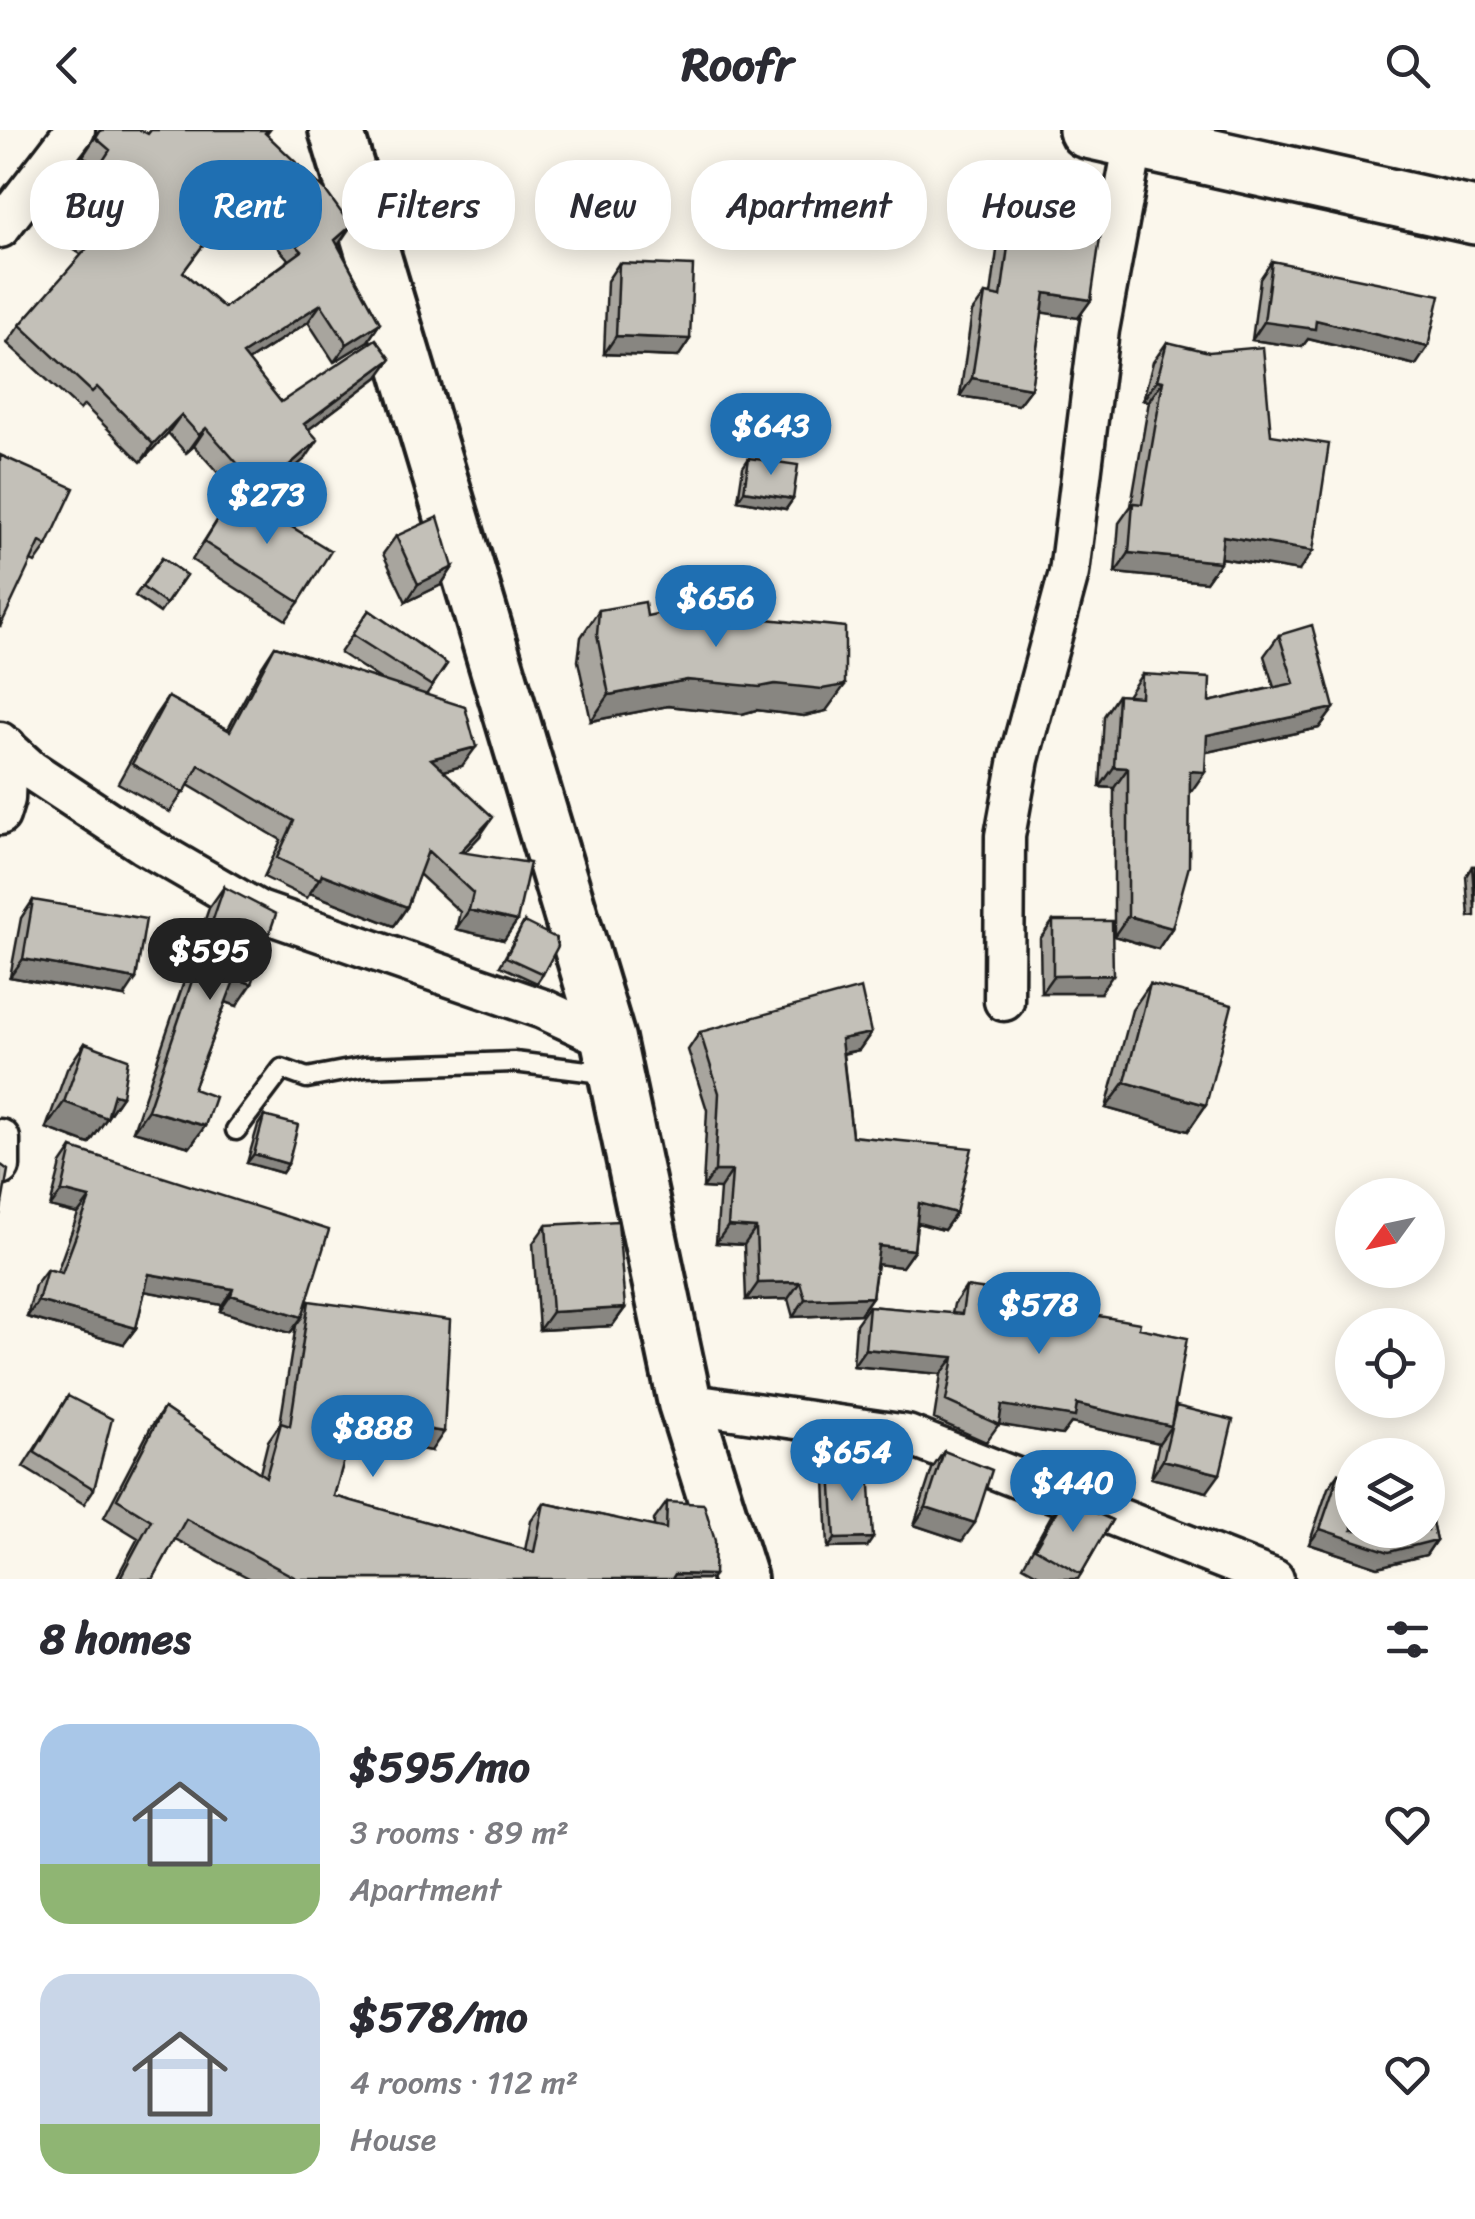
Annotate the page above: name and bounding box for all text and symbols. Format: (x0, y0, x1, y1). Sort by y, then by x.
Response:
text: Roofr (682, 25, 793, 105)
icon: back (40, 38, 95, 93)
icon: search (1380, 38, 1435, 93)
chip: Buy (30, 160, 159, 250)
chip: Rent (179, 160, 322, 250)
chip: Filters (342, 160, 515, 250)
chip: New (535, 160, 671, 250)
chip: Apartment (691, 160, 927, 250)
chip: House (947, 160, 1111, 250)
pin: $643 (712, 393, 830, 478)
text: $643 (732, 397, 810, 454)
pin: $273 (208, 462, 326, 547)
text: $273 (229, 466, 305, 523)
pin: $656 (657, 565, 775, 650)
text: $656 (677, 569, 755, 626)
pin: $595 (151, 918, 269, 1003)
text: $595 (170, 922, 250, 979)
north arrow (1335, 1178, 1445, 1288)
map controls (1335, 1178, 1445, 1548)
pin: $578 (980, 1272, 1098, 1357)
text: $578 (1000, 1276, 1078, 1333)
button: locate (1335, 1308, 1445, 1418)
pin: $888 (314, 1395, 432, 1480)
text: $888 (333, 1399, 413, 1456)
pin: $654 (793, 1419, 911, 1504)
text: $654 (812, 1423, 892, 1480)
button: layers (1335, 1438, 1445, 1548)
pin: $440 (1014, 1450, 1132, 1535)
text: $440 (1032, 1454, 1114, 1511)
text: 8 homes (40, 1602, 191, 1676)
icon: filters (1380, 1612, 1435, 1667)
text: $595/mo (350, 1730, 530, 1804)
icon: home (120, 1764, 240, 1884)
icon: heart (1380, 1797, 1435, 1852)
text: 3 rooms · 89 m² (350, 1804, 569, 1861)
text: Apartment (350, 1861, 501, 1918)
text: $578/mo (350, 1980, 528, 2054)
icon: home (120, 2014, 240, 2134)
icon: heart (1380, 2047, 1435, 2102)
text: 4 rooms · 112 m² (350, 2054, 578, 2111)
text: House (350, 2111, 436, 2168)

